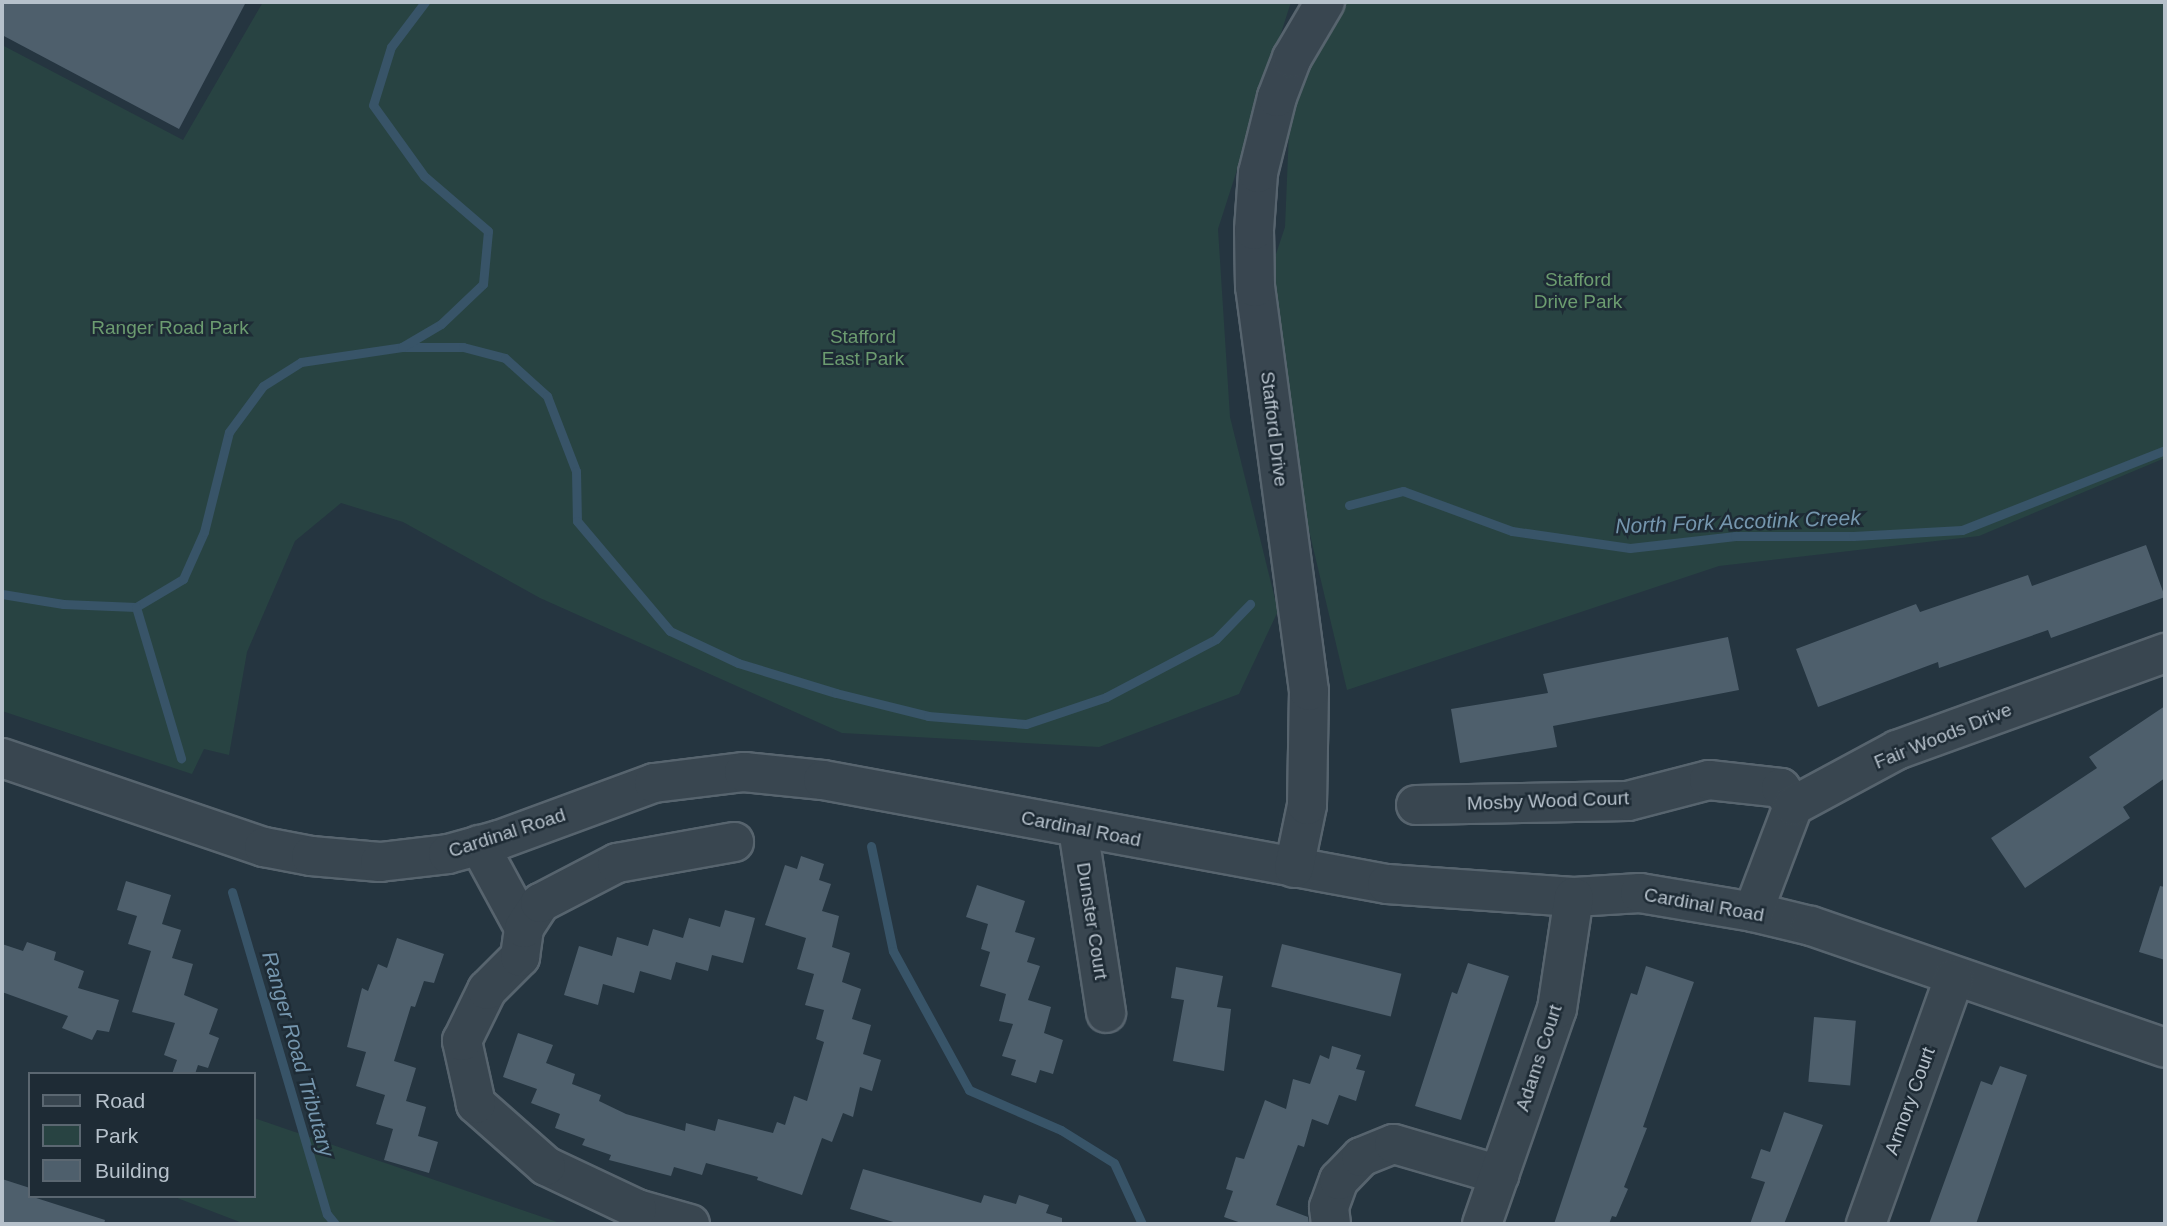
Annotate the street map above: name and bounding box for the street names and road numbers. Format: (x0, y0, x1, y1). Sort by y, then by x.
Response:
street label: Stafford Drive (1256, 370, 1292, 488)
street label: Fair Woods Drive (1871, 698, 2015, 774)
street label: Mosby Wood Court (1467, 787, 1629, 815)
street label: Cardinal Road (446, 803, 568, 863)
street label: Cardinal Road (1019, 806, 1143, 852)
street label: Dunster Court (1071, 861, 1113, 981)
street label: Cardinal Road (1642, 883, 1766, 927)
street label: Adams Court (1511, 1002, 1567, 1114)
street label: Armory Court (1880, 1044, 1940, 1158)

